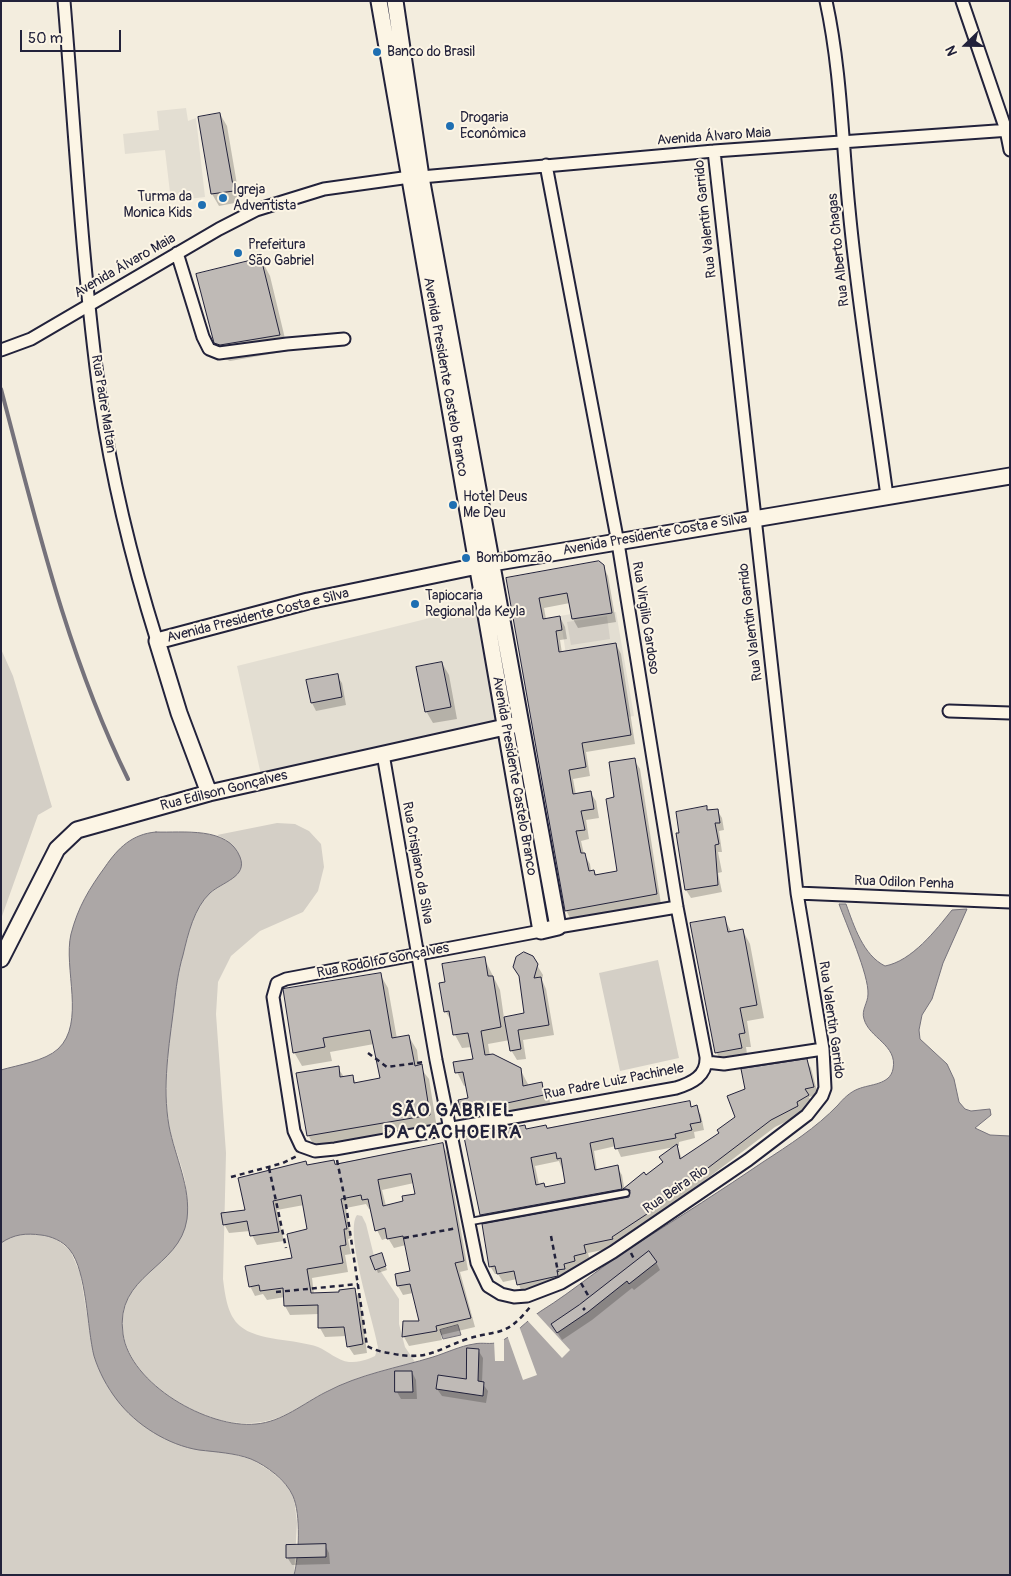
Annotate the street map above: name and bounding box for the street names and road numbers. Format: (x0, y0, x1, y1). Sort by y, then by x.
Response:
street label: Avenida Álvaro Maia (656, 125, 772, 149)
street label: Rua Valentin Garrido (691, 159, 721, 279)
street label: Rua Alberto Chagas (825, 193, 853, 307)
street label: Avenida Álvaro Maia (71, 230, 179, 302)
street label: Avenida Presidente Castelo Branco (419, 276, 471, 478)
street label: Rua Padre Maltan (87, 354, 119, 454)
street label: Avenida Presidente Costa e Silva (561, 510, 749, 560)
street label: Rua Virgilio Cardoso (628, 560, 662, 676)
street label: Rua Valentin Garrido (735, 562, 767, 682)
street label: Avenida Presidente Costa e Silva (165, 585, 351, 647)
street label: Avenida Presidente Castelo Branco (488, 675, 540, 877)
street label: Rua Edilson Gonçalves (159, 767, 289, 815)
street label: Rua Crispiano da Silva (398, 800, 436, 926)
street label: Rua Odilon Penha (854, 873, 954, 893)
street label: Rua Rodolfo Gonçalves (315, 940, 451, 982)
street label: Rua Valentin Garrido (814, 960, 848, 1080)
street label: Rua Padre Luiz Pachinele (542, 1060, 686, 1104)
street label: Rua Beira Rio (640, 1162, 712, 1218)

